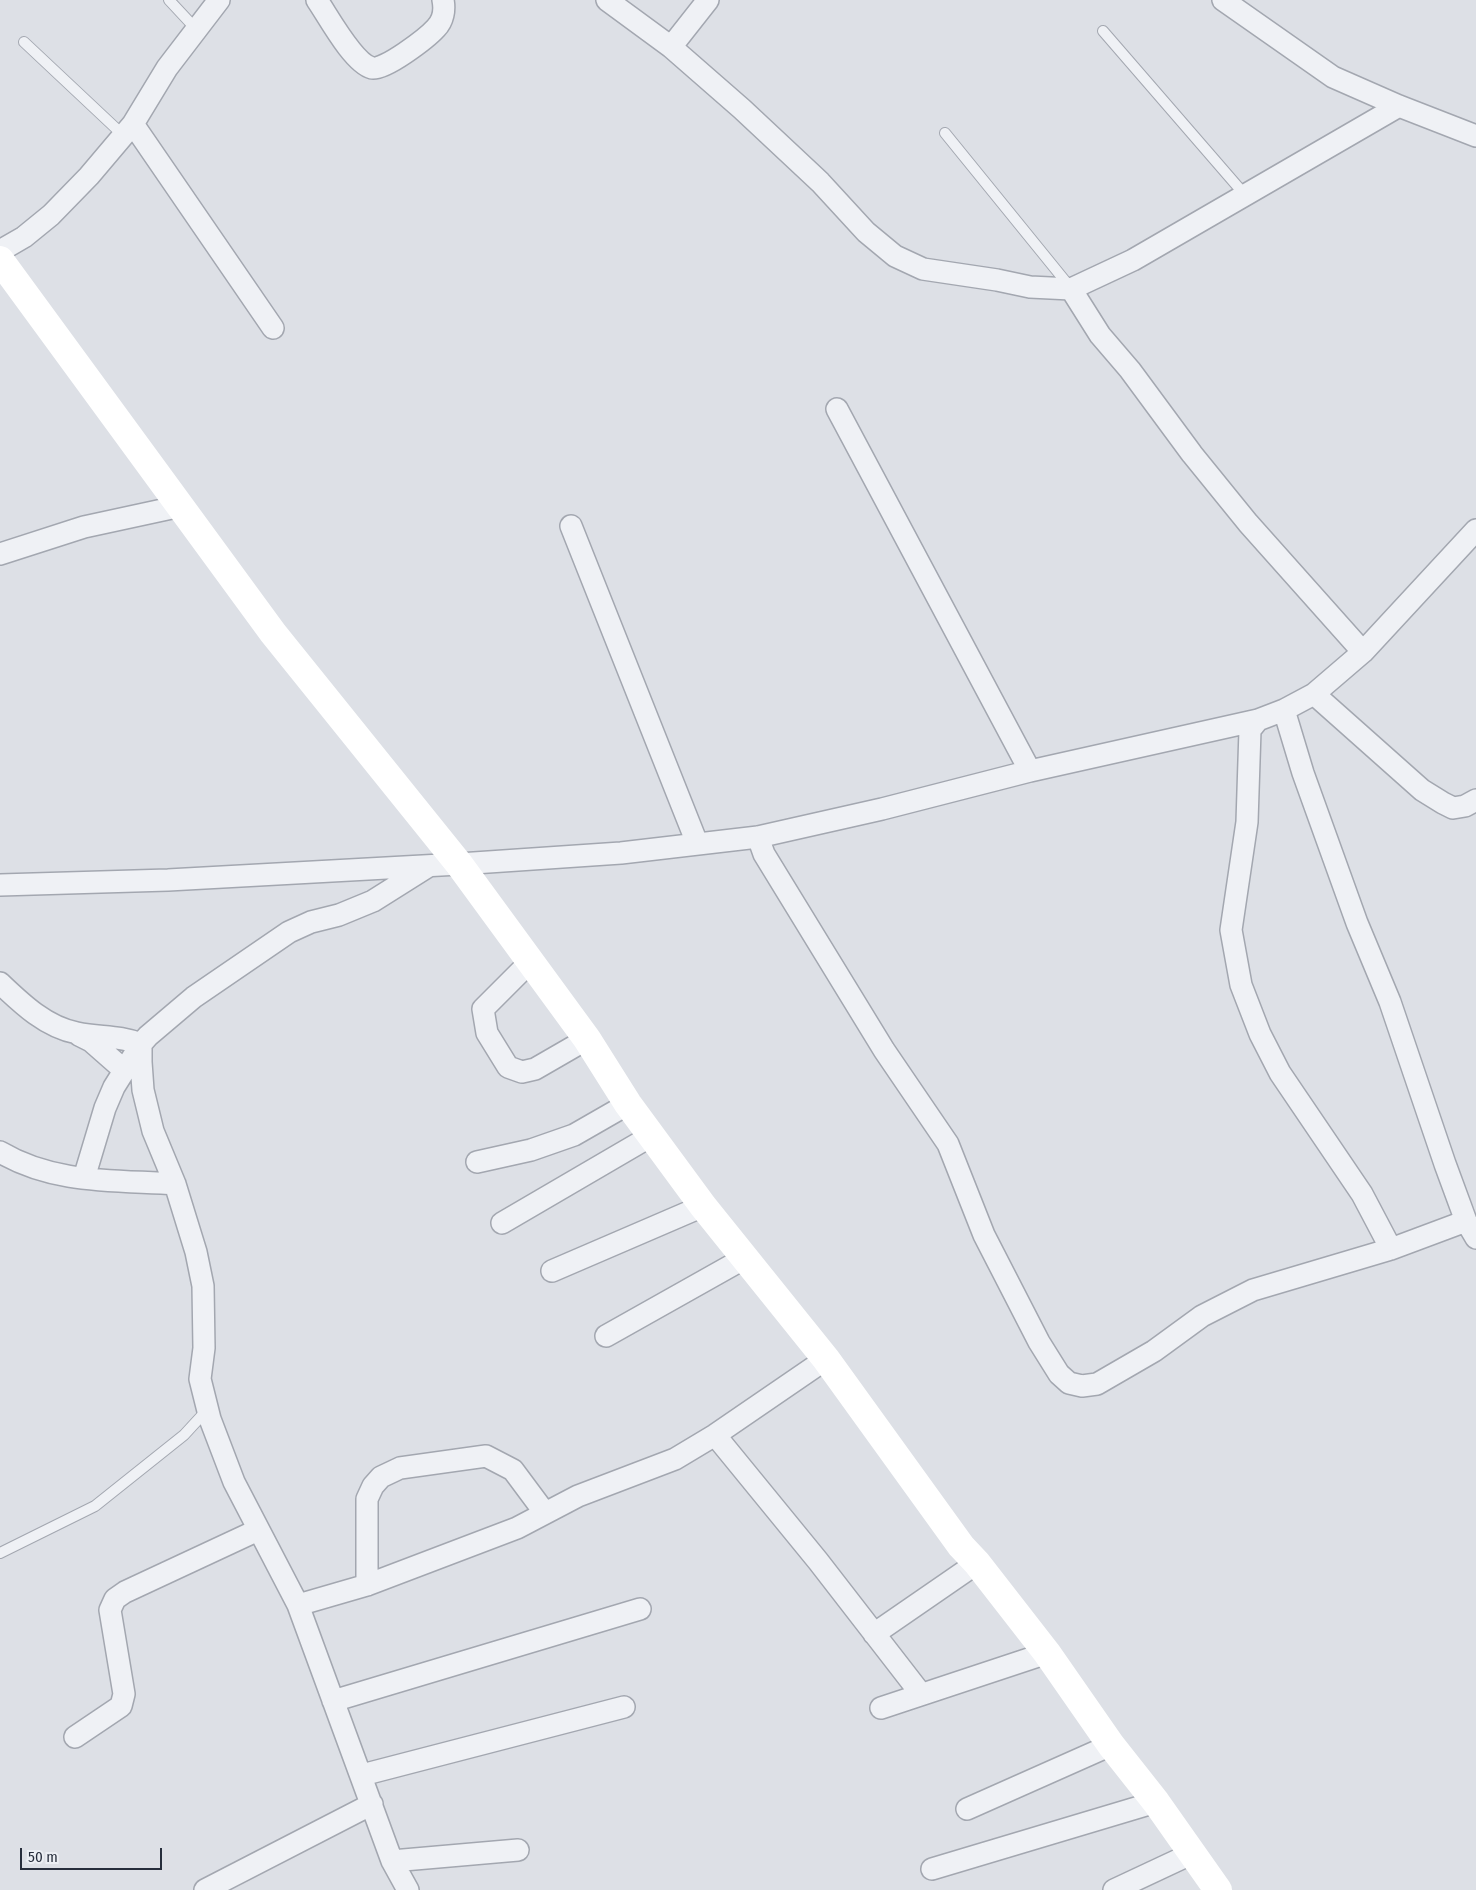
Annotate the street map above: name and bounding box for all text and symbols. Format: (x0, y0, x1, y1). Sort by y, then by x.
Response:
scale bar (22, 1838, 165, 1870)
text: 50 m (28, 1848, 58, 1866)

